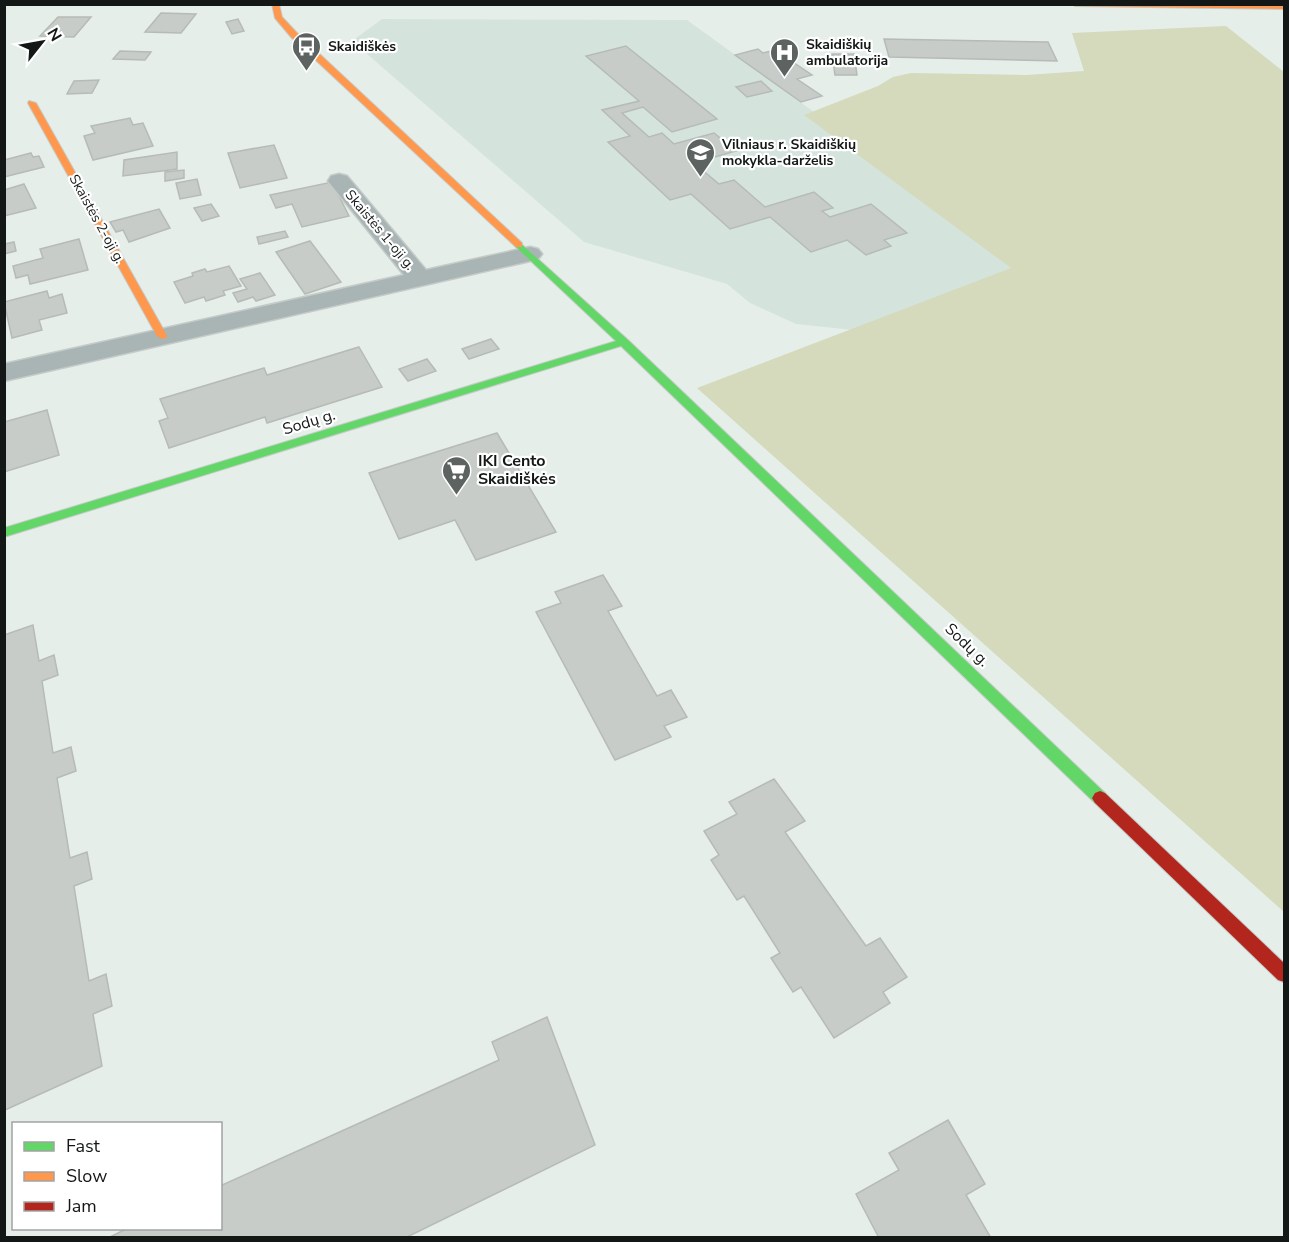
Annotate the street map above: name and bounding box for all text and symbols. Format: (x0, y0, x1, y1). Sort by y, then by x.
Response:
north arrow (12, 12, 72, 72)
text: N (41, 24, 67, 46)
bus stop icon: Skaidiškės (291, 30, 323, 72)
place label: Skaidiškių ambulatorija (806, 35, 888, 70)
hospital icon: Skaidiškių ambulatorija (769, 36, 801, 78)
place label: Skaidiškės (328, 37, 396, 56)
place label: Vilniaus r. Skaidiškių mokykla-darželis (721, 135, 856, 170)
school or university icon: Vilniaus r. Skaidiškių mokykla-darželis (685, 136, 717, 178)
street label: Skaistės 2-oji g. (65, 171, 129, 267)
street label: Skaistės 1-oji g. (341, 186, 419, 274)
street label: Sodų g. (280, 404, 338, 440)
place label: IKI Cento Skaidiškės (478, 450, 556, 490)
supermarket icon: IKI Cento Skaidiškės (441, 454, 473, 496)
street label: Sodų g. (940, 618, 994, 672)
legend (12, 1122, 222, 1230)
text: Fast (66, 1134, 101, 1158)
text: Slow (66, 1164, 107, 1188)
text: Jam (65, 1194, 97, 1218)

